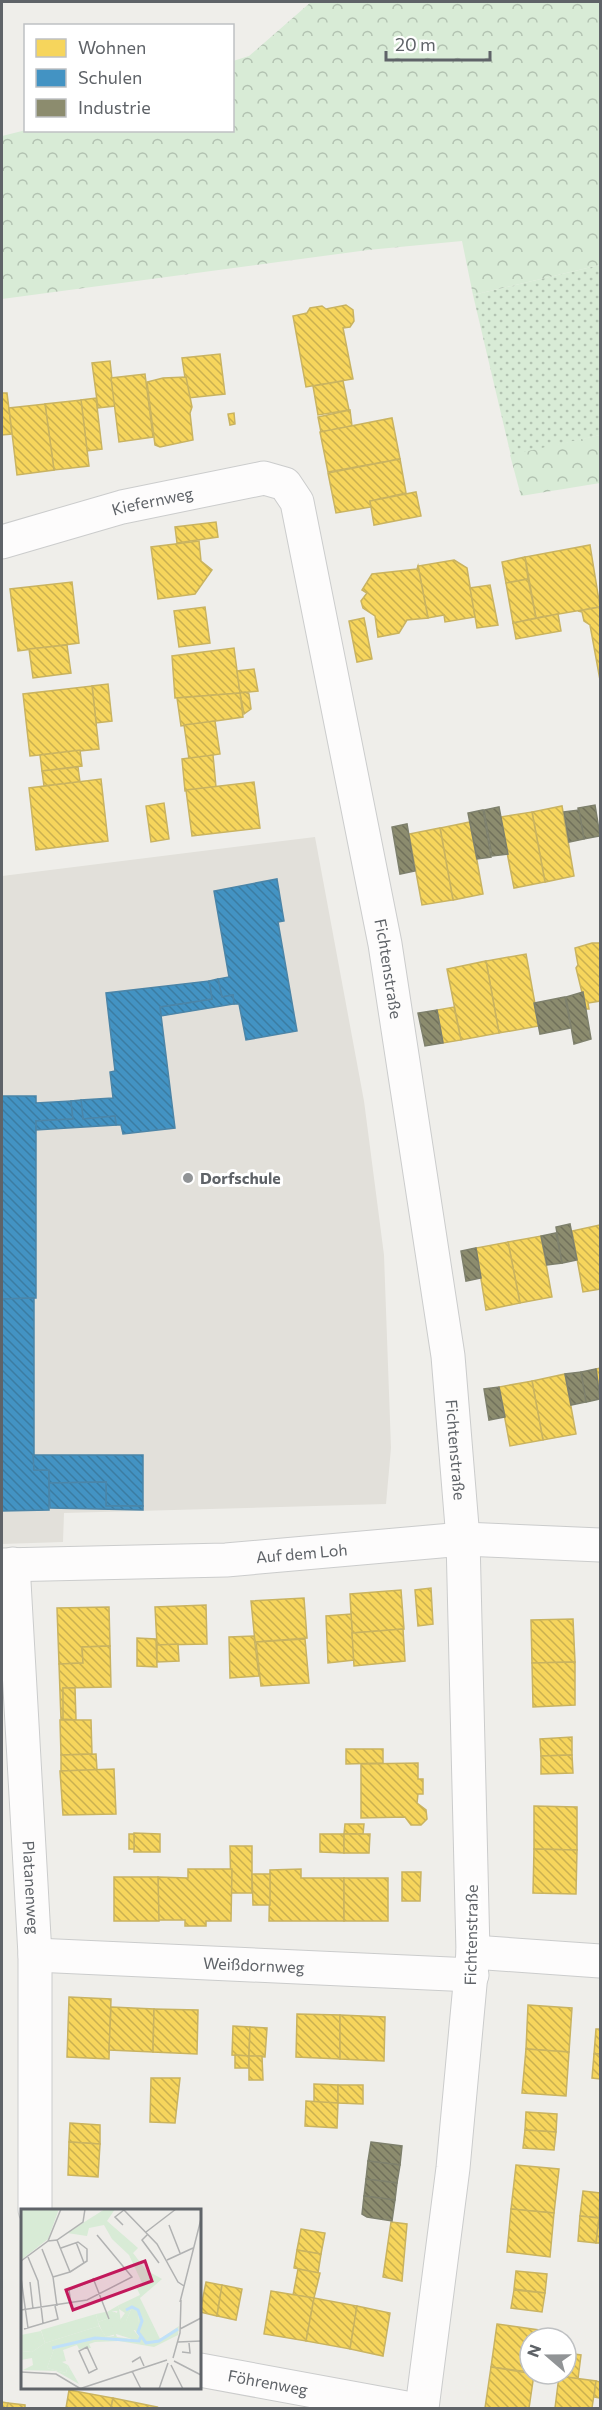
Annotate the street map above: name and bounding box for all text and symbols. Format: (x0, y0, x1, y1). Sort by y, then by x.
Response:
legend (24, 24, 234, 132)
scale bar (386, 24, 490, 62)
text: 20 m (395, 33, 436, 55)
text: Wohnen (78, 36, 146, 58)
text: Schulen (78, 66, 142, 88)
text: Industrie (78, 96, 151, 118)
street label: Kiefernweg (109, 483, 195, 519)
street label: Fichtenstraße (371, 917, 406, 1020)
place label: Dorfschule (200, 1168, 281, 1187)
marker: Dorfschule (181, 1171, 195, 1185)
street label: Fichtenstraße (443, 1399, 470, 1501)
street label: Auf dem Loh (255, 1539, 348, 1566)
street label: Platanenweg (20, 1840, 44, 1935)
street label: Fichtenstraße (460, 1884, 481, 1986)
street label: Weißdornweg (203, 1953, 305, 1976)
inset map (21, 2209, 201, 2389)
north arrow (518, 2326, 578, 2386)
text: N (522, 2342, 544, 2360)
street label: Föhrenweg (226, 2365, 310, 2399)

